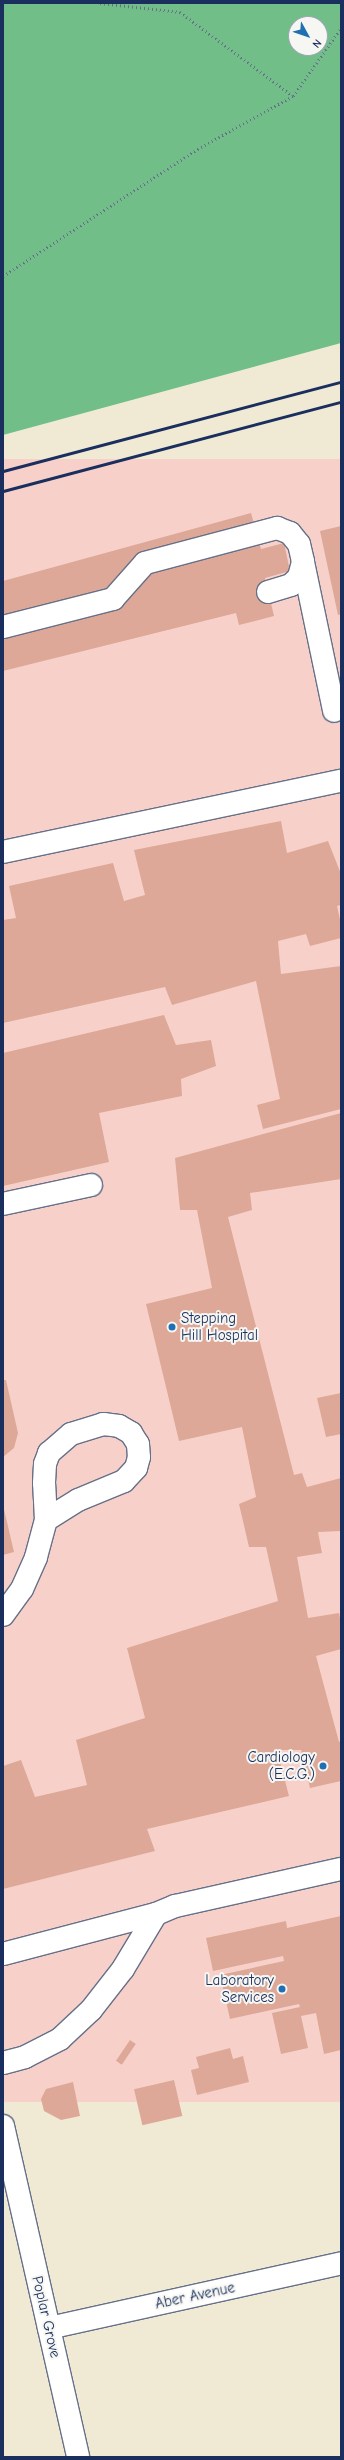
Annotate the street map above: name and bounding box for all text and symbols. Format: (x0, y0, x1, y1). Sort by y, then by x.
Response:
north arrow (288, 16, 328, 56)
text: N (310, 36, 324, 50)
place label: Stepping Hill Hospital (181, 1309, 258, 1344)
marker: Stepping Hill Hospital (166, 1321, 178, 1333)
place label: Cardiology (E.C.G.) (247, 1748, 315, 1783)
marker: Cardiology (E.C.G.) (318, 1761, 328, 1771)
place label: Laboratory Services (205, 1971, 274, 2006)
marker: Laboratory Services (277, 1984, 287, 1994)
street label: Poplar Grove (28, 2274, 64, 2360)
street label: Aber Avenue (154, 2279, 236, 2313)

